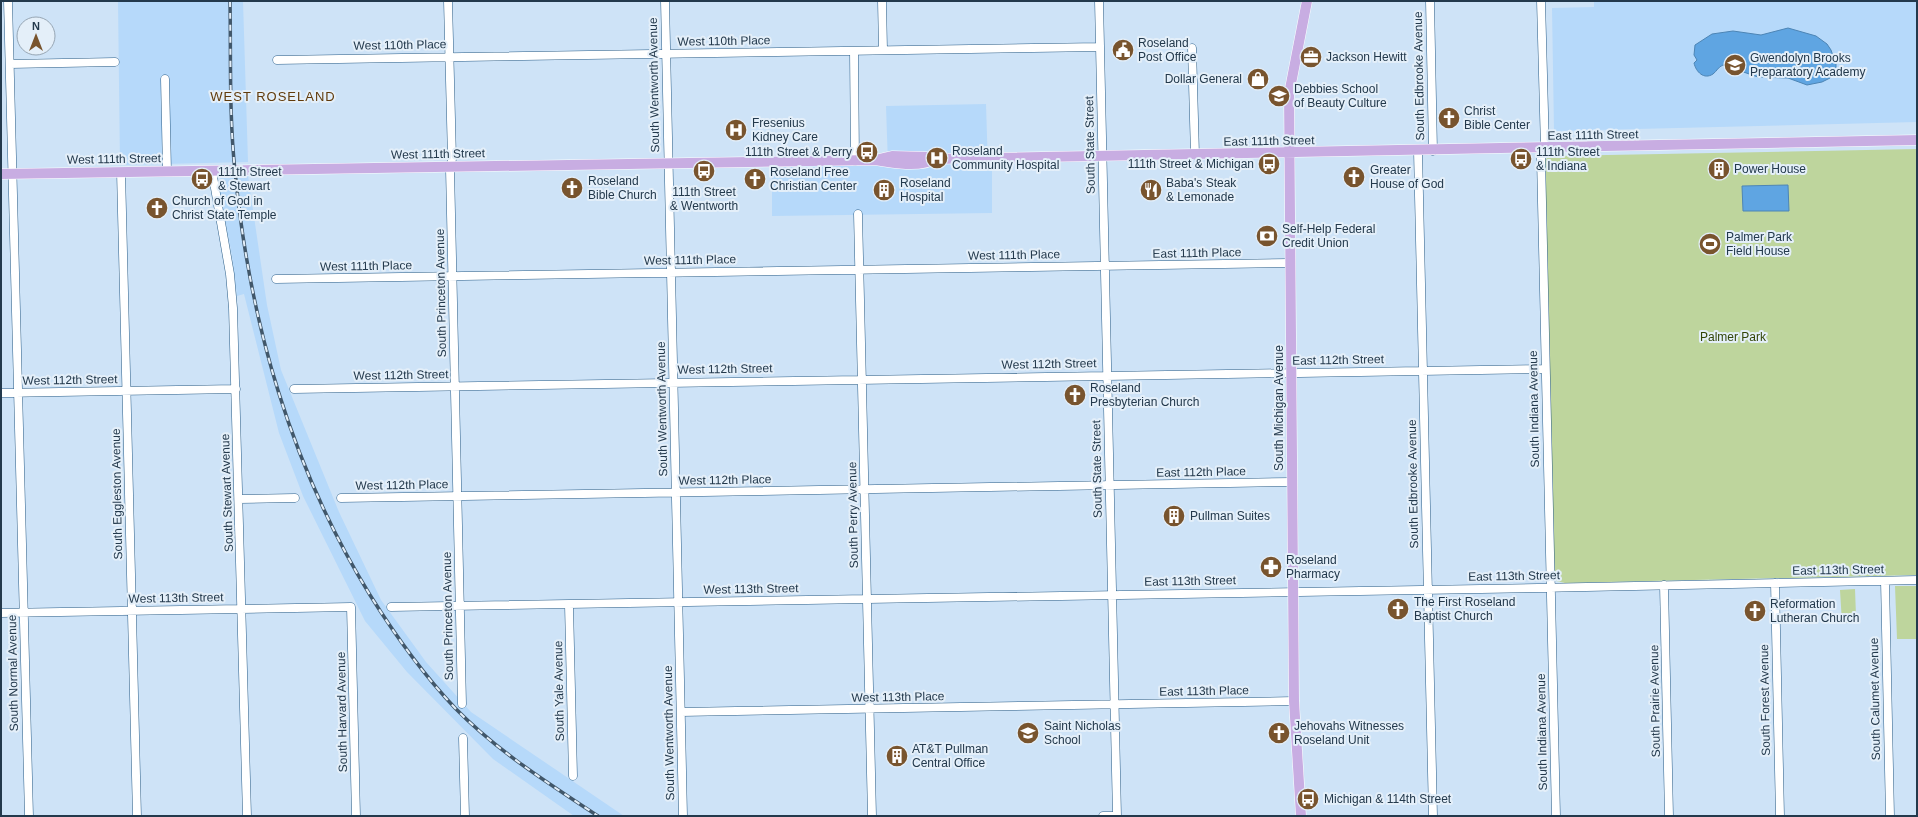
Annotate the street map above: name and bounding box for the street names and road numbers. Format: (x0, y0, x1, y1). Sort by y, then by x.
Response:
street label: South Edbrooke Avenue (1411, 11, 1427, 141)
street label: South Wentworth Avenue (646, 17, 662, 153)
street label: West 110th Place (677, 33, 771, 49)
street label: West 110th Place (353, 37, 447, 53)
street label: South State Street (1082, 95, 1098, 194)
street label: East 111th Street (1547, 127, 1639, 143)
street label: East 111th Street (1223, 133, 1315, 149)
street label: West 111th Street (391, 146, 486, 162)
street label: West 111th Street (67, 151, 162, 167)
street label: South Princeton Avenue (433, 228, 449, 357)
street label: East 111th Place (1152, 245, 1242, 261)
street label: West 111th Place (968, 247, 1060, 263)
street label: West 111th Place (644, 252, 736, 268)
street label: West 111th Place (320, 258, 412, 274)
street label: South Wentworth Avenue (654, 341, 670, 477)
street label: South Michigan Avenue (1272, 345, 1286, 471)
street label: South Indiana Avenue (1526, 350, 1542, 468)
street label: East 112th Street (1292, 352, 1385, 368)
street label: West 112th Street (1001, 356, 1097, 372)
street label: West 112th Street (677, 361, 773, 377)
street label: West 112th Street (353, 367, 449, 383)
street label: West 112th Street (22, 372, 118, 388)
street label: South State Street (1089, 419, 1105, 518)
street label: South Edbrooke Avenue (1405, 419, 1421, 549)
street label: South Eggleston Avenue (109, 428, 125, 560)
street label: South Stewart Avenue (218, 433, 236, 552)
street label: South Perry Avenue (845, 461, 861, 568)
street label: East 112th Place (1156, 464, 1246, 480)
street label: West 112th Place (678, 472, 772, 488)
street label: West 112th Place (355, 477, 449, 493)
street label: South Princeton Avenue (440, 551, 456, 680)
street label: East 113th Street (1792, 562, 1885, 578)
street label: East 113th Street (1468, 568, 1561, 584)
street label: East 113th Street (1144, 573, 1237, 589)
street label: West 113th Street (703, 581, 799, 597)
street label: West 113th Street (128, 590, 224, 606)
street label: South Normal Avenue (5, 614, 21, 731)
street label: South Calumet Avenue (1867, 637, 1883, 760)
street label: South Yale Avenue (551, 640, 567, 741)
street label: South Prairie Avenue (1647, 644, 1663, 757)
street label: South Forest Avenue (1757, 644, 1773, 756)
street label: South Harvard Avenue (334, 651, 350, 772)
street label: South Wentworth Avenue (661, 665, 677, 801)
street label: South Indiana Avenue (1534, 673, 1550, 791)
street label: East 113th Place (1159, 683, 1249, 699)
street label: West 113th Place (851, 689, 945, 705)

